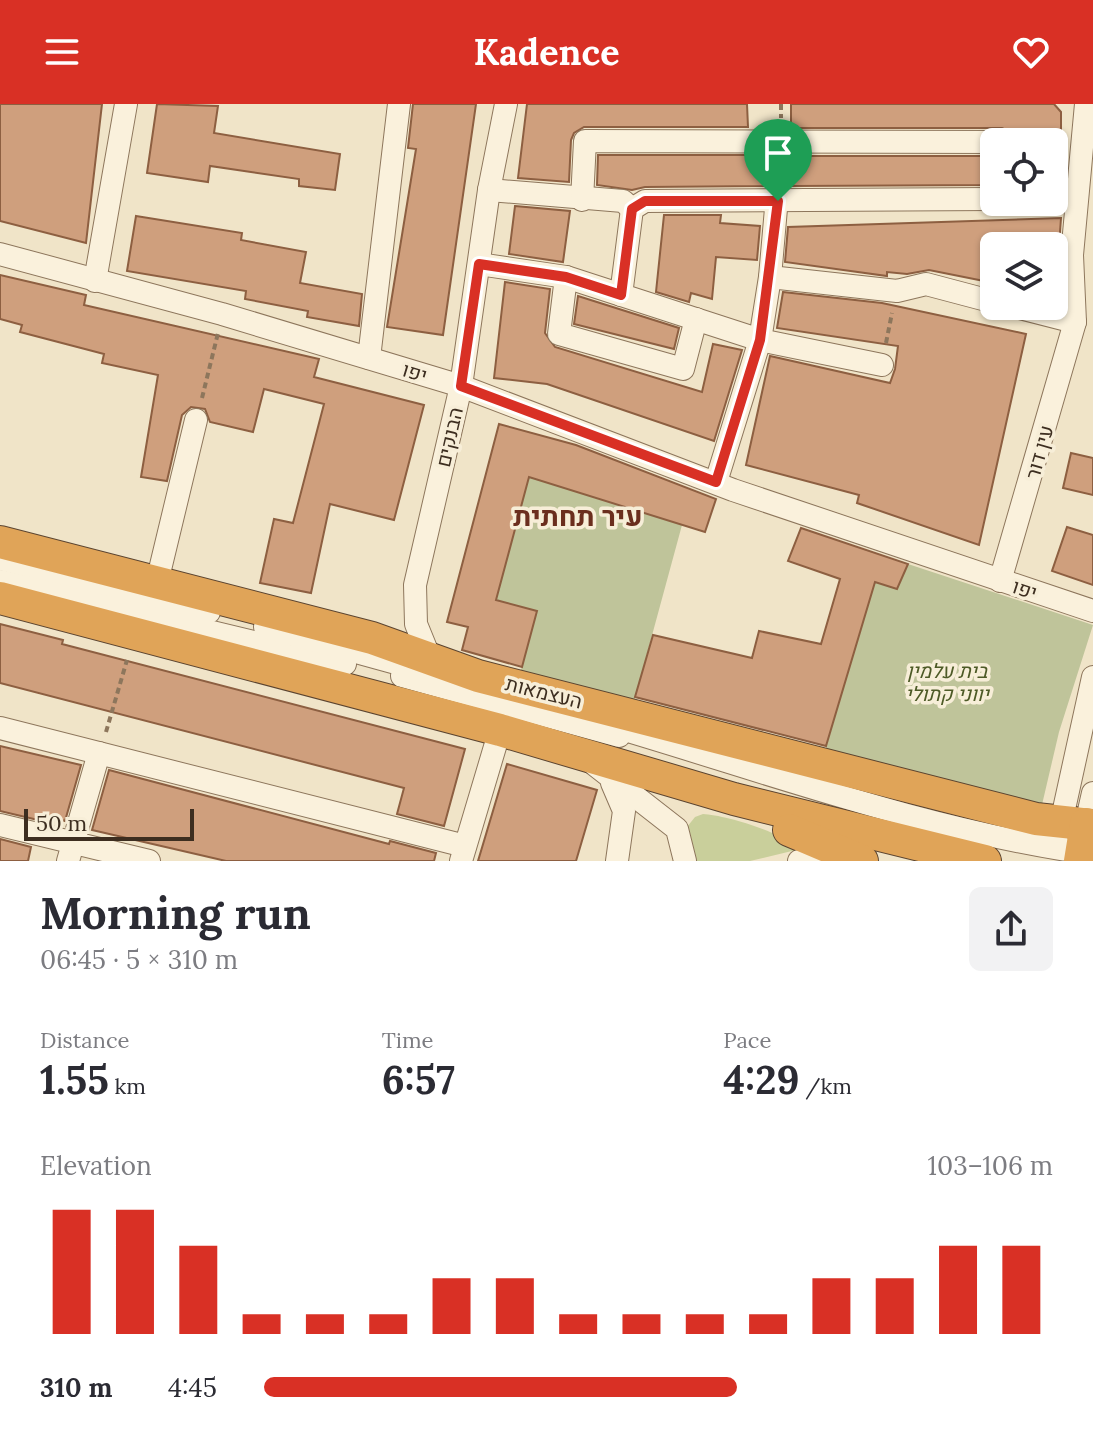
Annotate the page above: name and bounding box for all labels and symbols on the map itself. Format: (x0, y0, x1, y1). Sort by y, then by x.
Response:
pin (744, 119, 812, 201)
street label: יפו (400, 356, 430, 388)
street label: הבנקים (430, 405, 468, 469)
street label: עין דור (1019, 422, 1059, 482)
district label: עיר תחתית (513, 498, 643, 534)
street label: יפו (1009, 573, 1041, 605)
park label: בית עלמין יווני קתולי (905, 658, 991, 706)
street label: העצמאות (503, 670, 585, 714)
scale bar (24, 805, 194, 841)

